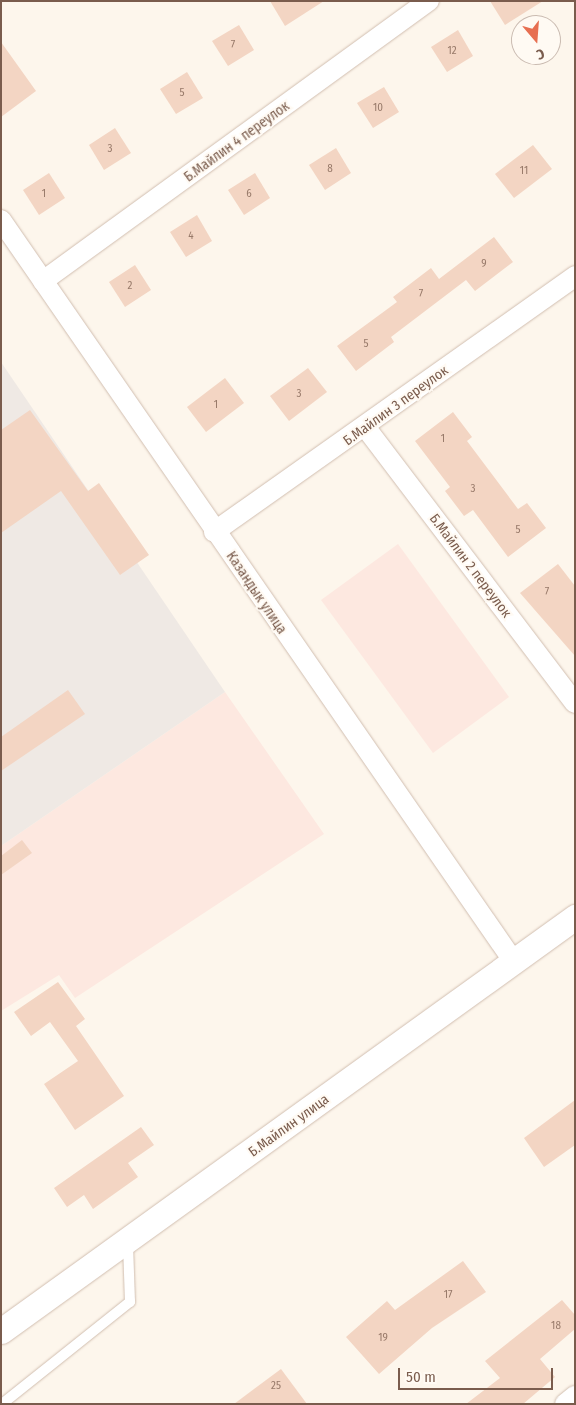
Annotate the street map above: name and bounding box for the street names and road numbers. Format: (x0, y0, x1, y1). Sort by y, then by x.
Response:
street label: Б.Майлин 4 переулок (181, 98, 293, 186)
street label: Б.Майлин 3 переулок (340, 362, 452, 450)
street label: Б.Майлин 2 переулок (426, 511, 514, 621)
street label: Казандык улица (222, 549, 290, 637)
street label: Б.Майлин улица (246, 1091, 332, 1161)

